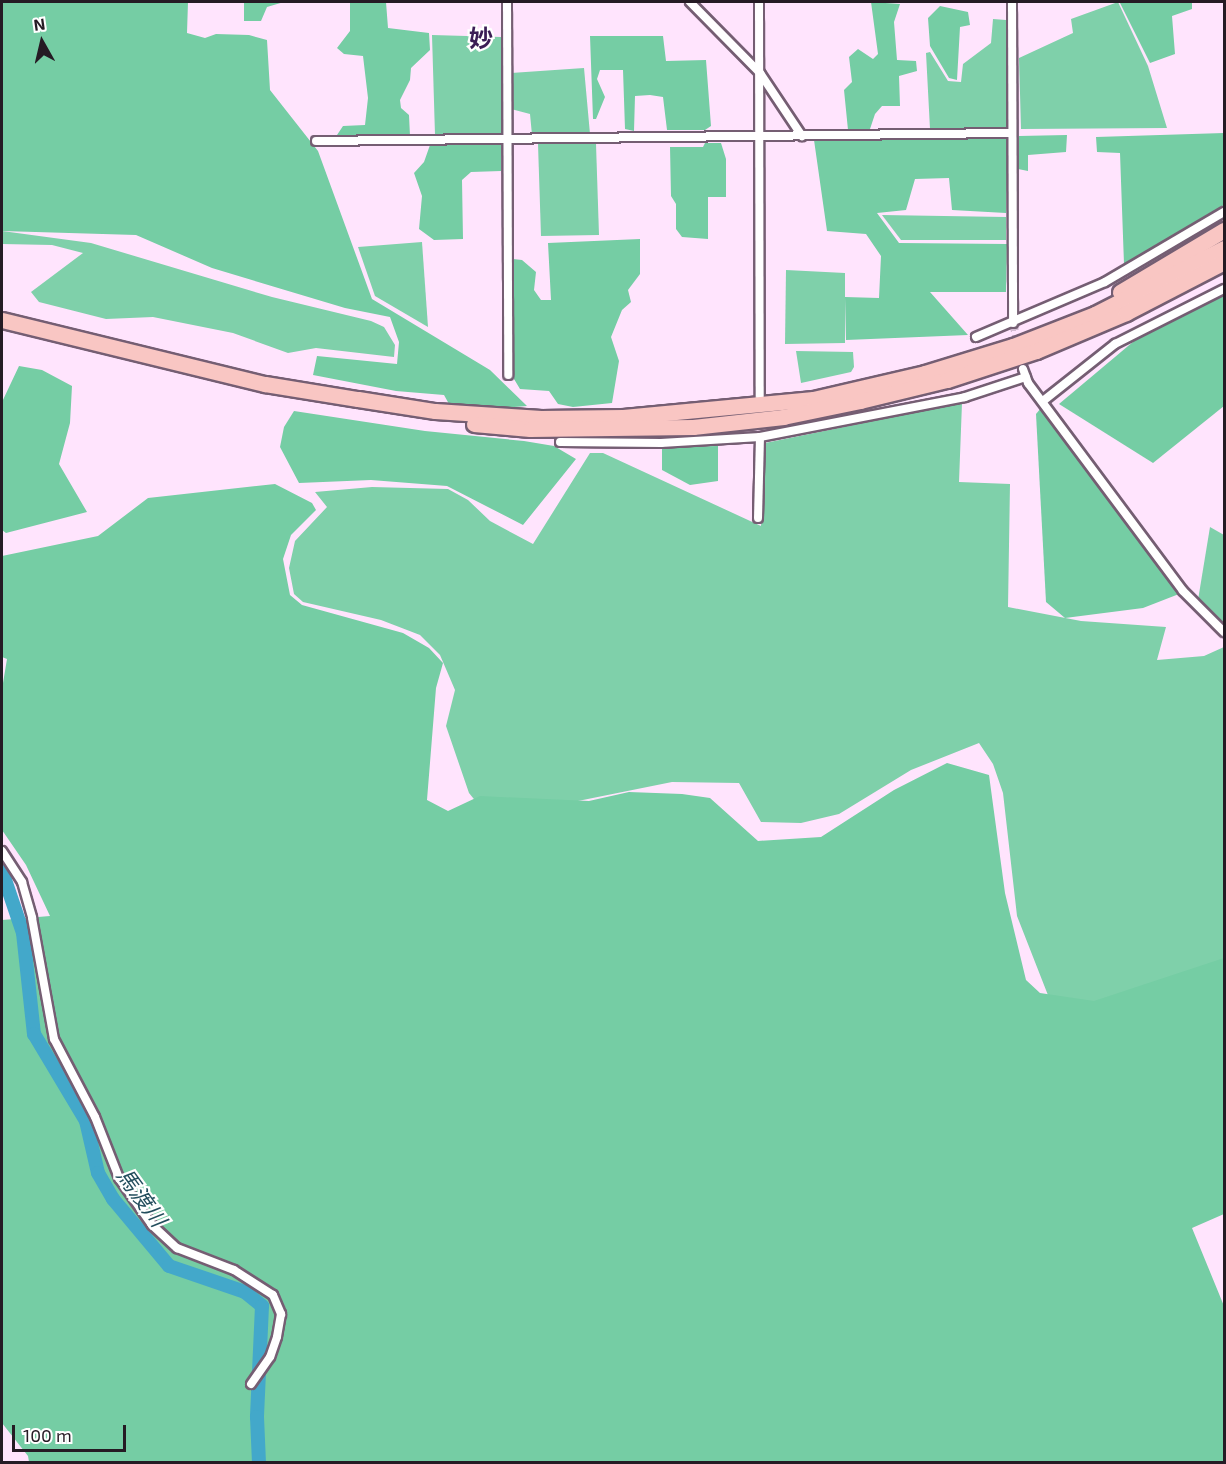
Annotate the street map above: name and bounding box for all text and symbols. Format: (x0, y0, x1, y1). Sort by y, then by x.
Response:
north arrow (12, 12, 72, 72)
text: N (32, 13, 46, 34)
district label: 妙 (469, 24, 493, 52)
water label: 馬渡川 (112, 1163, 172, 1231)
scale bar (15, 1413, 129, 1451)
text: 100 m (23, 1424, 72, 1446)

